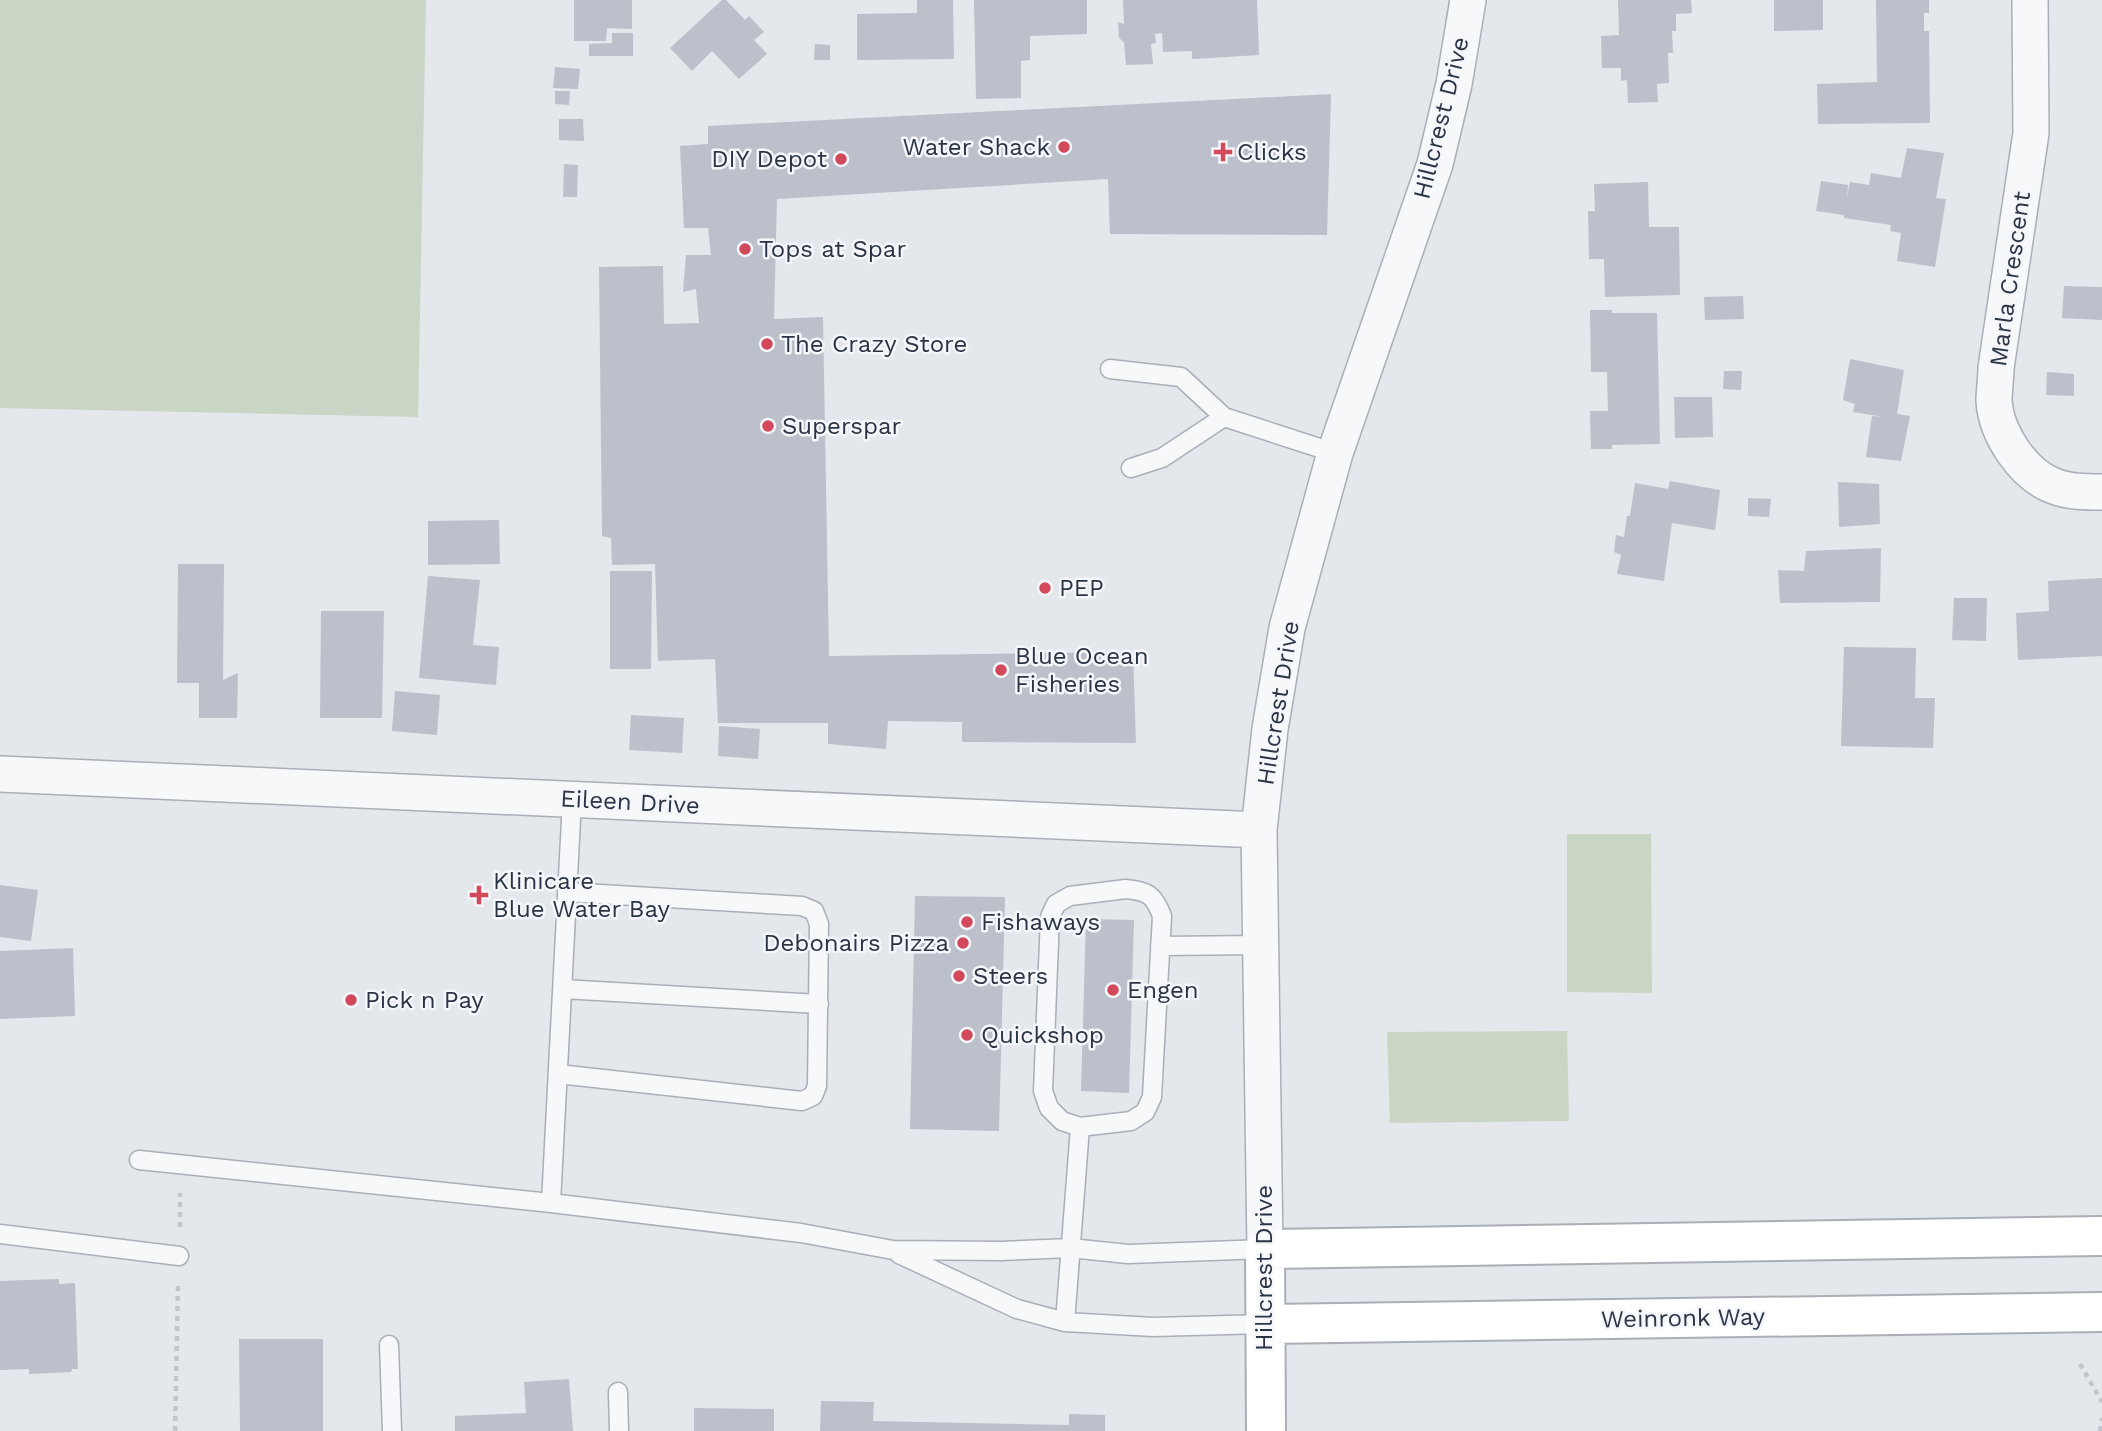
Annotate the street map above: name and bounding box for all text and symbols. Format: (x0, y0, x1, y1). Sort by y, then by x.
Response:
street label: Hillcrest Drive (1407, 34, 1475, 202)
place label: Water Shack (903, 133, 1050, 161)
place label: Clicks (1237, 138, 1307, 166)
marker: Water Shack (1056, 139, 1072, 155)
marker: Clicks (1215, 144, 1231, 160)
place label: DIY Depot (711, 145, 827, 173)
marker: DIY Depot (833, 151, 849, 167)
street label: Marla Crescent (1984, 190, 2036, 368)
place label: Tops at Spar (759, 235, 906, 263)
marker: Tops at Spar (737, 241, 753, 257)
place label: The Crazy Store (781, 330, 967, 358)
marker: The Crazy Store (759, 336, 775, 352)
place label: Superspar (782, 412, 902, 440)
marker: Superspar (760, 418, 776, 434)
place label: PEP (1059, 574, 1104, 602)
marker: PEP (1037, 580, 1053, 596)
street label: Hillcrest Drive (1251, 619, 1305, 787)
place label: Blue Ocean Fisheries (1015, 642, 1149, 698)
marker: Blue Ocean Fisheries (993, 662, 1009, 678)
street label: Eileen Drive (560, 784, 700, 820)
place label: Klinicare Blue Water Bay (493, 867, 670, 923)
marker: Klinicare Blue Water Bay (471, 887, 487, 903)
place label: Fishaways (981, 908, 1100, 936)
marker: Fishaways (959, 914, 975, 930)
place label: Debonairs Pizza (763, 929, 949, 957)
marker: Debonairs Pizza (955, 935, 971, 951)
place label: Steers (973, 962, 1048, 990)
marker: Steers (951, 968, 967, 984)
place label: Engen (1127, 976, 1199, 1004)
marker: Engen (1105, 982, 1121, 998)
place label: Pick n Pay (365, 986, 484, 1014)
marker: Pick n Pay (343, 992, 359, 1008)
place label: Quickshop (981, 1021, 1104, 1049)
marker: Quickshop (959, 1027, 975, 1043)
street label: Hillcrest Drive (1250, 1185, 1278, 1351)
street label: Weinronk Way (1601, 1303, 1766, 1333)

